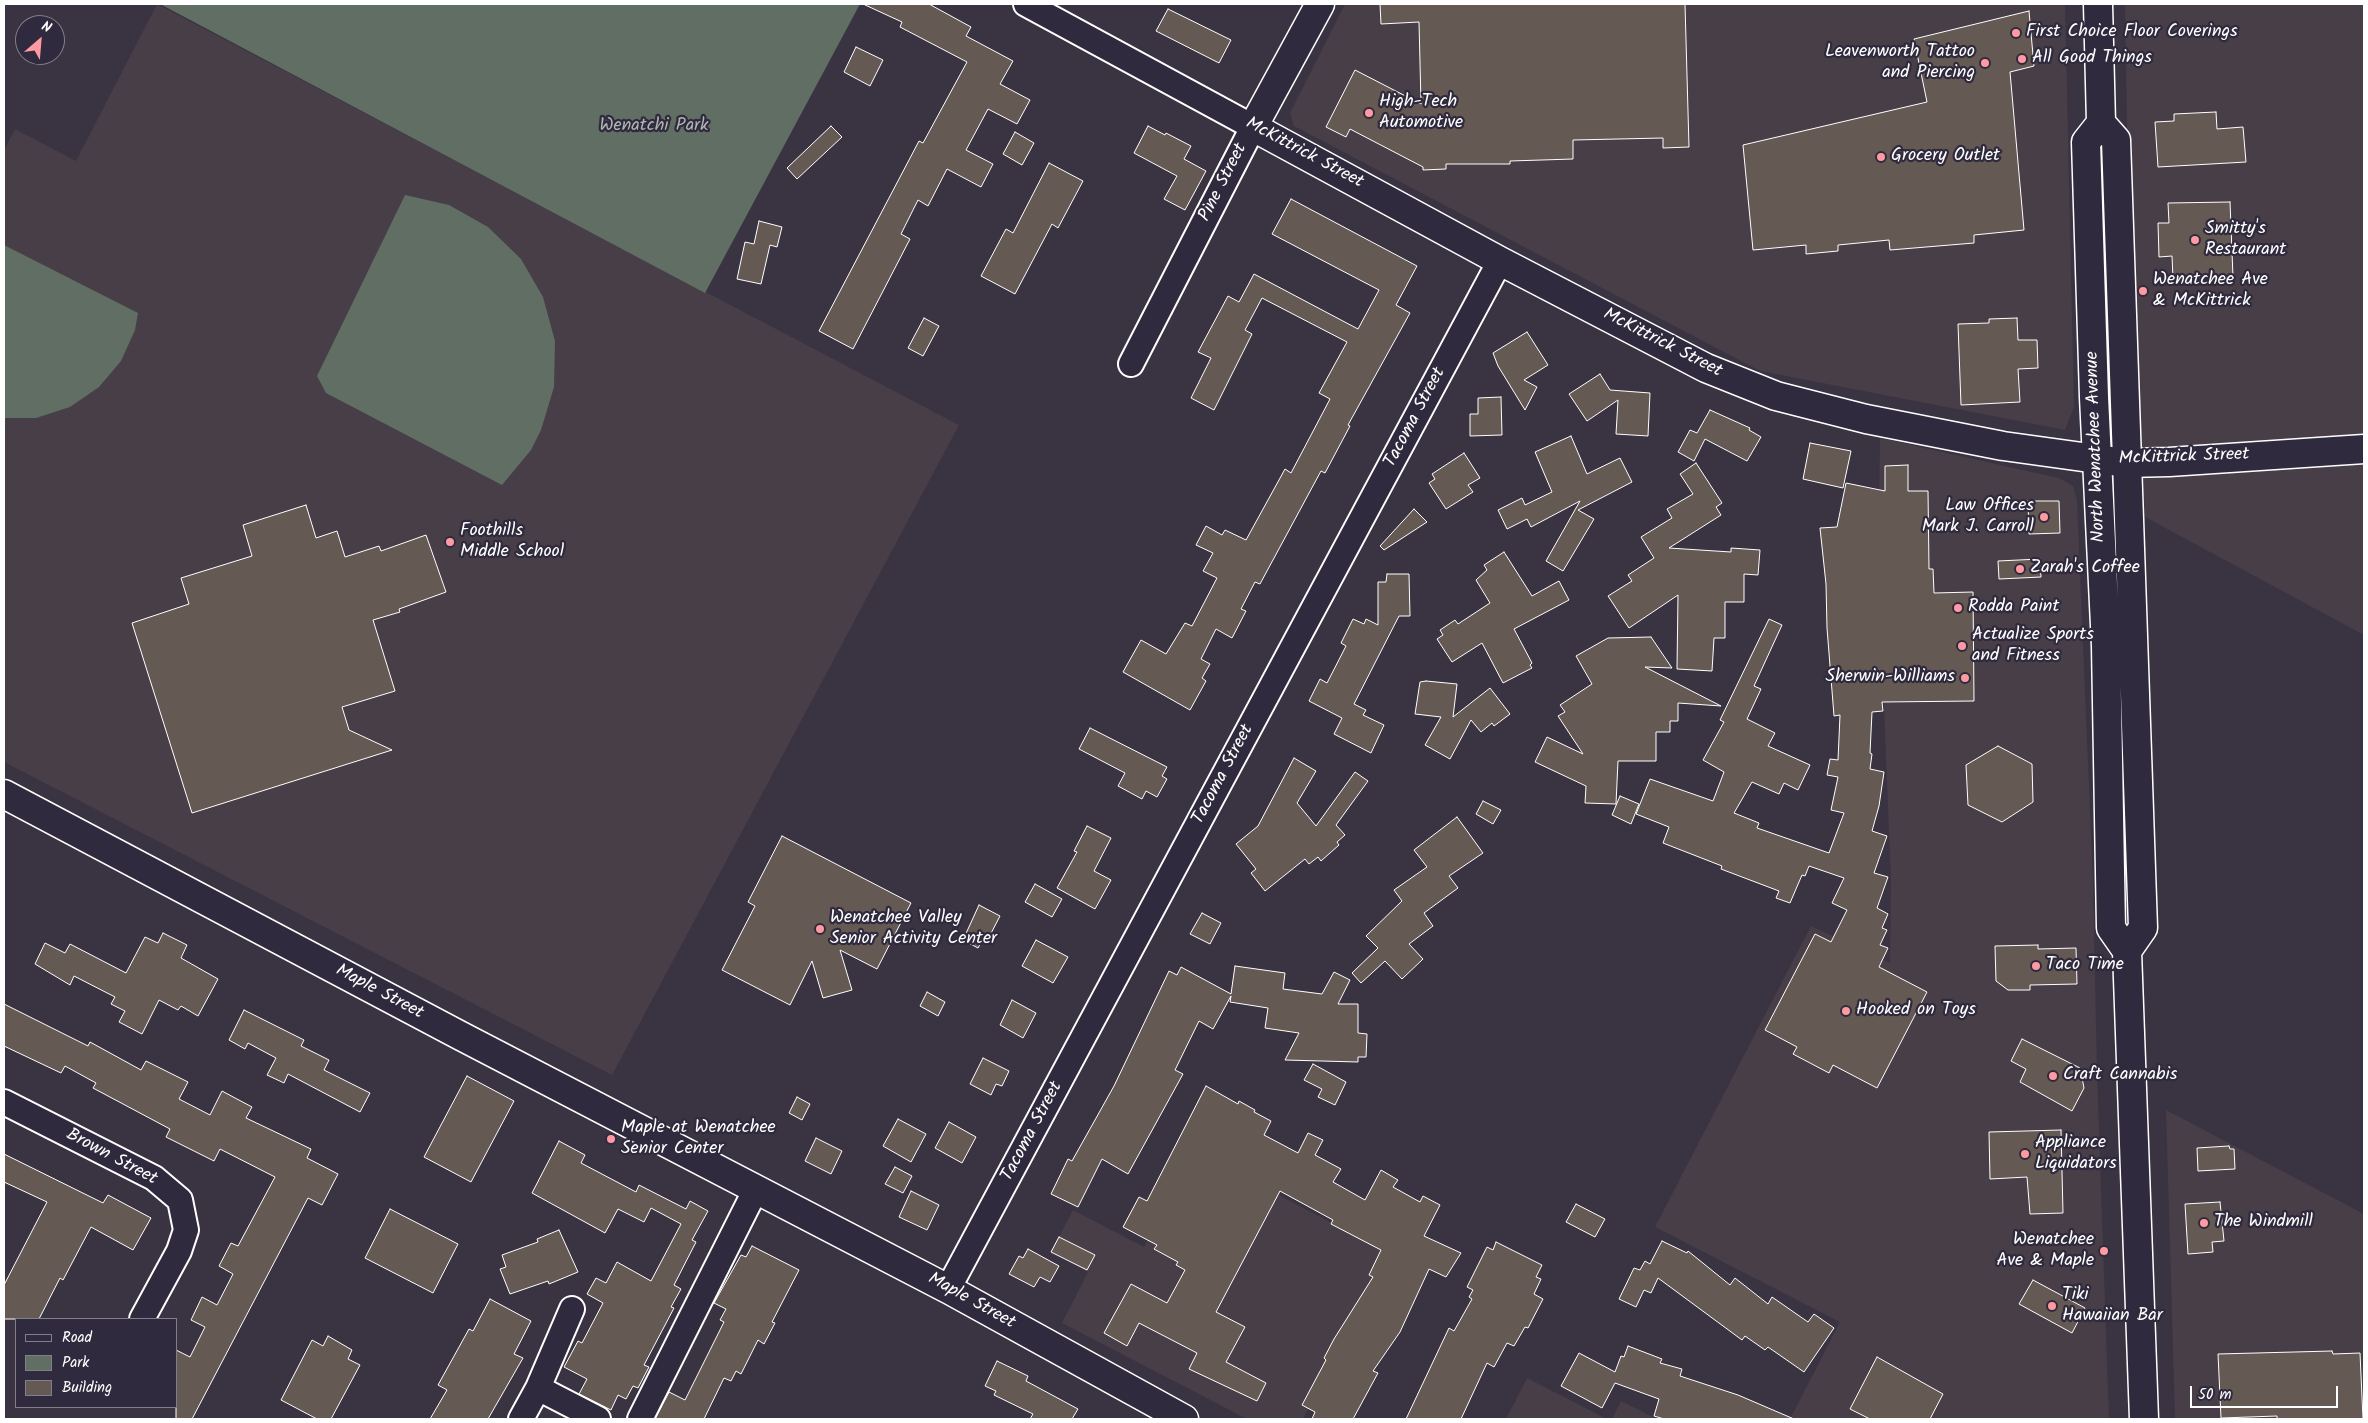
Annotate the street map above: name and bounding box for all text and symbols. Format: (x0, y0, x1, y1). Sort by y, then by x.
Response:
north arrow (15, 15, 65, 65)
text: N (37, 16, 55, 39)
place label: First Choice Floor Coverings (2026, 22, 2238, 44)
marker: First Choice Floor Coverings (2010, 27, 2022, 39)
place label: Leavenworth Tattoo and Piercing (1825, 42, 1975, 84)
place label: All Good Things (2032, 48, 2152, 70)
marker: All Good Things (2016, 53, 2028, 65)
marker: Leavenworth Tattoo and Piercing (1979, 57, 1991, 69)
place label: High-Tech Automotive (1379, 92, 1463, 134)
marker: High-Tech Automotive (1363, 107, 1375, 119)
street label: McKittrick Street (1241, 114, 1367, 194)
park label: Wenatchi Park (600, 116, 708, 138)
street label: Pine Street (1195, 140, 1253, 226)
place label: Grocery Outlet (1891, 146, 2000, 168)
marker: Grocery Outlet (1875, 151, 1887, 163)
place label: Smitty's Restaurant (2205, 219, 2286, 262)
marker: Smitty's Restaurant (2189, 234, 2201, 246)
place label: Wenatchee Ave & McKittrick (2153, 270, 2268, 312)
marker: Wenatchee Ave & McKittrick (2137, 285, 2149, 297)
street label: McKittrick Street (1599, 305, 1725, 383)
street label: North Wenatchee Avenue (2083, 351, 2111, 543)
street label: Tacoma Street (1381, 364, 1451, 472)
street label: McKittrick Street (2118, 445, 2250, 471)
place label: Law Offices Mark J. Carroll (1922, 496, 2034, 538)
marker: Law Offices Mark J. Carroll (2038, 511, 2050, 523)
place label: Foothills Middle School (460, 521, 564, 564)
marker: Foothills Middle School (444, 536, 456, 548)
place label: Zarah's Coffee (2030, 558, 2140, 580)
marker: Zarah's Coffee (2014, 563, 2026, 575)
place label: Rodda Paint (1968, 597, 2059, 619)
marker: Rodda Paint (1952, 602, 1964, 614)
place label: Actualize Sports and Fitness (1972, 625, 2094, 668)
marker: Actualize Sports and Fitness (1956, 640, 1968, 652)
place label: Sherwin-Williams (1826, 667, 1955, 689)
marker: Sherwin-Williams (1959, 672, 1971, 684)
street label: Tacoma Street (1189, 721, 1259, 829)
place label: Wenatchee Valley Senior Activity Center (830, 908, 997, 951)
marker: Wenatchee Valley Senior Activity Center (814, 923, 826, 935)
place label: Taco Time (2046, 955, 2124, 977)
marker: Taco Time (2030, 960, 2042, 972)
street label: Maple Street (331, 961, 427, 1025)
place label: Hooked on Toys (1856, 1000, 1976, 1022)
marker: Hooked on Toys (1840, 1005, 1852, 1017)
place label: Craft Cannabis (2063, 1065, 2177, 1087)
marker: Craft Cannabis (2047, 1070, 2059, 1082)
street label: Tacoma Street (998, 1078, 1068, 1186)
place label: Maple at Wenatchee Senior Center (621, 1118, 776, 1160)
street label: Brown Street (62, 1125, 160, 1191)
marker: Maple at Wenatchee Senior Center (605, 1133, 617, 1145)
place label: Appliance Liquidators (2035, 1133, 2117, 1176)
marker: Appliance Liquidators (2019, 1148, 2031, 1160)
place label: The Windmill (2214, 1212, 2313, 1234)
marker: The Windmill (2198, 1217, 2210, 1229)
place label: Wenatchee Ave & Maple (1996, 1230, 2094, 1272)
marker: Wenatchee Ave & Maple (2098, 1245, 2110, 1257)
street label: Maple Street (924, 1269, 1018, 1335)
place label: Tiki Hawaiian Bar (2062, 1285, 2163, 1328)
marker: Tiki Hawaiian Bar (2046, 1300, 2058, 1312)
legend (15, 1318, 178, 1408)
text: Road (62, 1326, 92, 1350)
text: Park (62, 1351, 89, 1375)
text: Building (62, 1376, 112, 1400)
scale bar (2193, 1376, 2340, 1408)
text: 50 m (2198, 1383, 2232, 1407)

